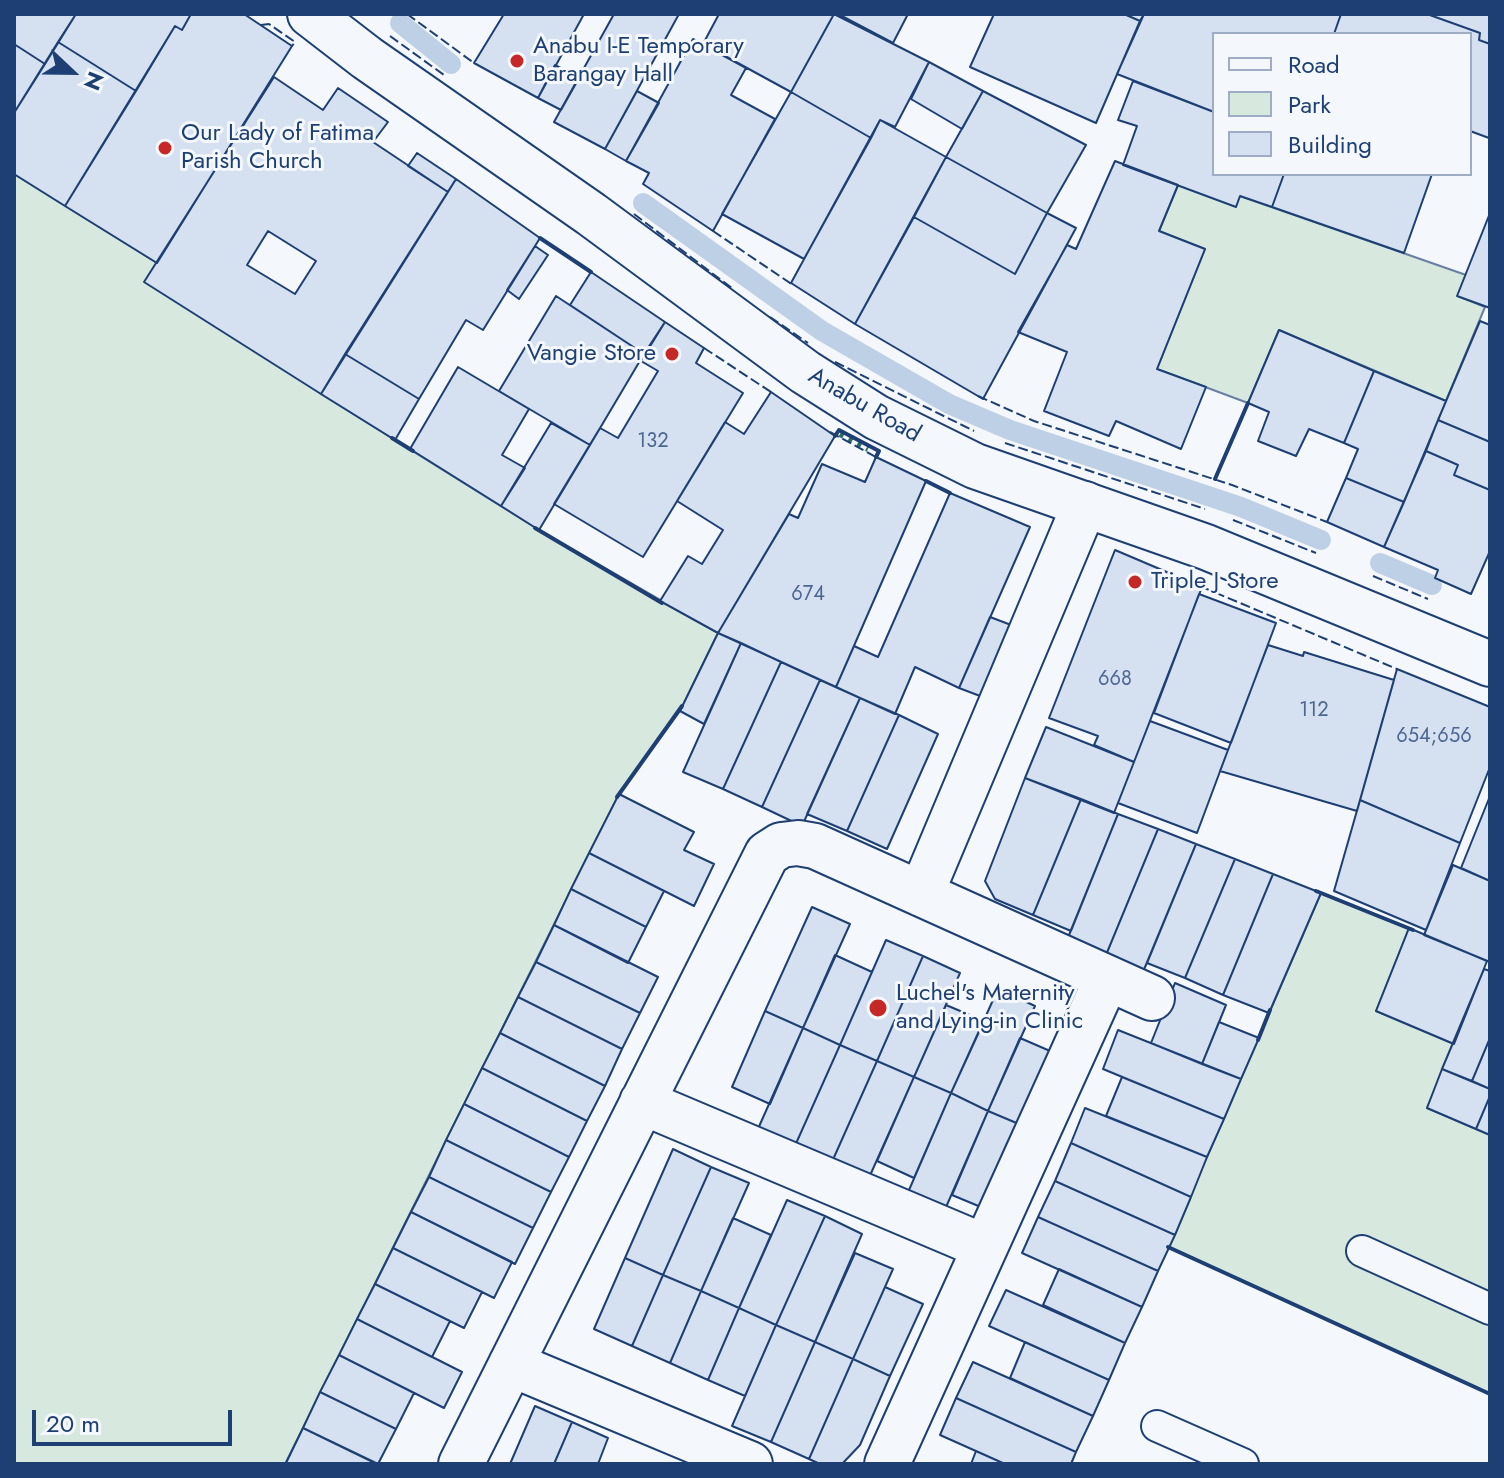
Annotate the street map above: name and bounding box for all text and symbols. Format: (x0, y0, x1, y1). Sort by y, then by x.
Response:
north arrow (32, 32, 112, 112)
legend (1212, 32, 1472, 176)
place label: Anabu I-E Temporary Barangay Hall (533, 33, 744, 89)
text: Road (1288, 47, 1340, 82)
marker: Anabu I-E Temporary Barangay Hall (508, 52, 526, 70)
text: N (76, 67, 112, 95)
text: Park (1288, 87, 1331, 122)
place label: Our Lady of Fatima Parish Church (181, 120, 374, 176)
text: Building (1288, 127, 1372, 162)
marker: Our Lady of Fatima Parish Church (156, 139, 174, 157)
place label: Vangie Store (527, 340, 656, 368)
marker: Vangie Store (663, 345, 681, 363)
street label: Anabu Road (803, 362, 925, 450)
house number: 132 (637, 430, 669, 454)
place label: Triple J Store (1151, 568, 1279, 596)
marker: Triple J Store (1126, 573, 1144, 591)
house number: 674 (791, 583, 825, 607)
house number: 668 (1098, 668, 1132, 692)
house number: 112 (1299, 699, 1329, 723)
house number: 654;656 (1396, 725, 1472, 749)
place label: Luchel's Maternity and Lying-in Clinic (896, 980, 1083, 1036)
marker: Luchel's Maternity and Lying-in Clinic (867, 997, 889, 1019)
scale bar (36, 1394, 236, 1444)
text: 20 m (46, 1406, 100, 1441)

